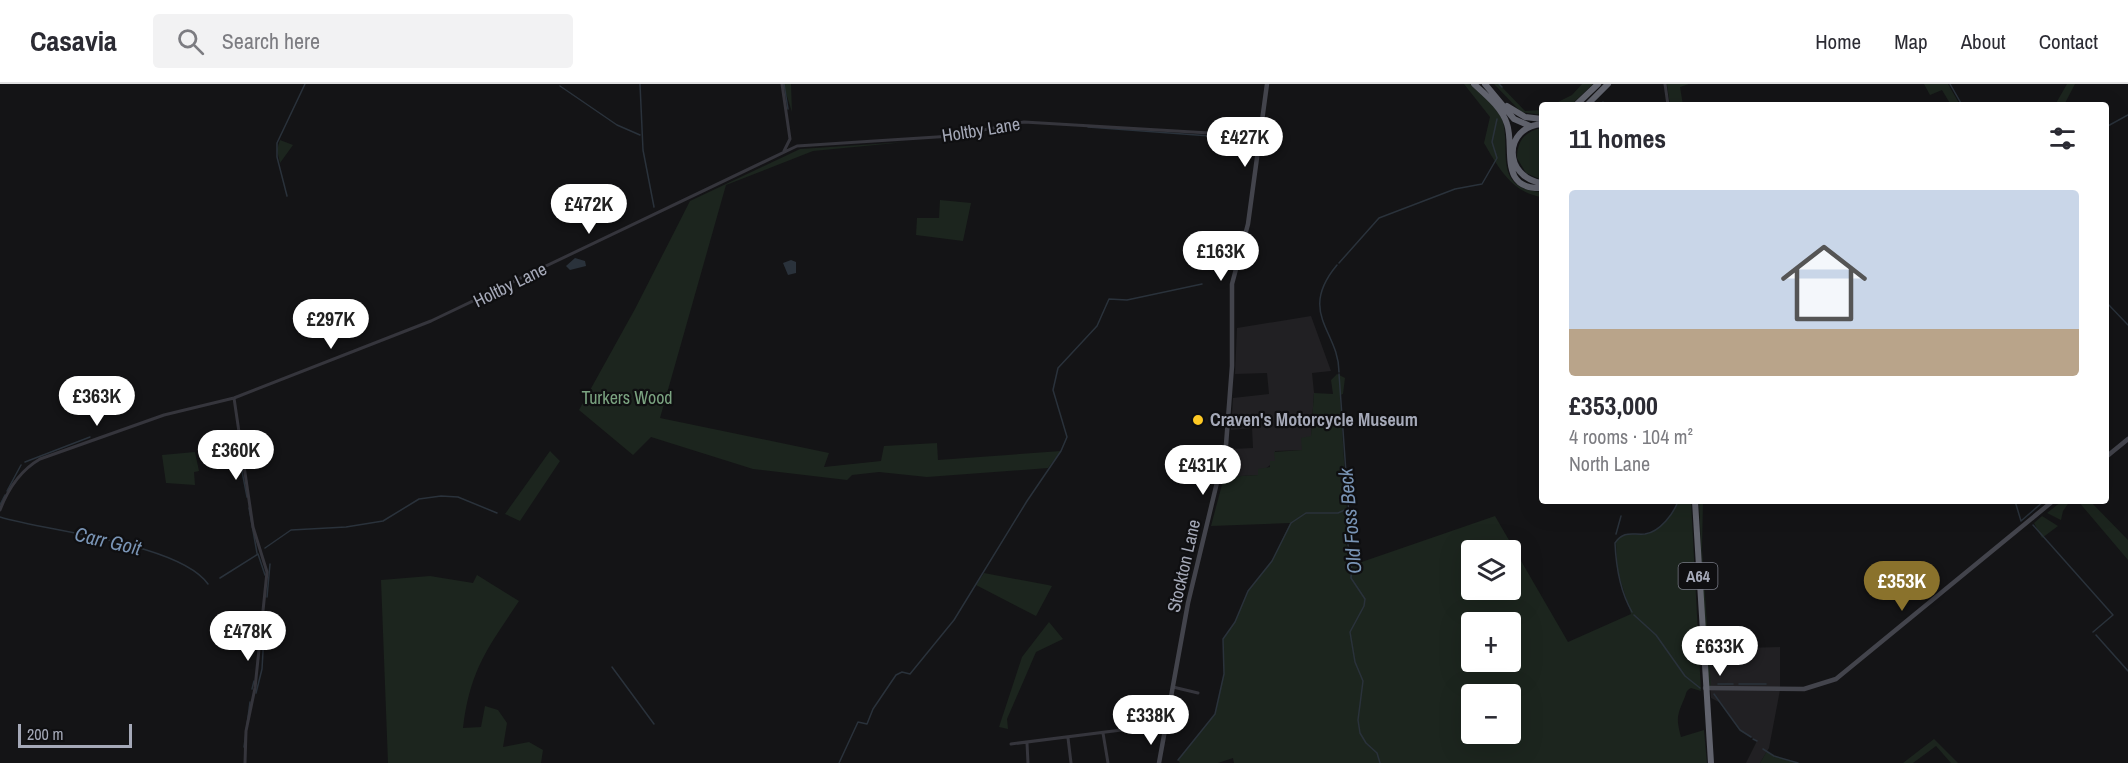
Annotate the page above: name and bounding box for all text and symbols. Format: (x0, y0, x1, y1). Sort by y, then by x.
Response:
search box (153, 14, 573, 68)
text: Casavia (30, 22, 117, 60)
icon: search (174, 25, 207, 58)
text: Search here (222, 26, 320, 56)
text: Home (1815, 27, 1861, 56)
text: Map (1894, 27, 1928, 56)
text: About (1961, 27, 2006, 56)
text: Contact (2039, 27, 2098, 56)
street label: Holtby Lane (940, 111, 1022, 148)
pin: £427K (1203, 117, 1287, 168)
text: 11 homes (1569, 121, 1666, 156)
icon: filters (2046, 122, 2079, 155)
text: £427K (1221, 123, 1269, 150)
pin: £472K (547, 184, 631, 235)
text: £472K (565, 190, 613, 217)
icon: home (1770, 229, 1878, 337)
pin: £163K (1179, 231, 1263, 282)
text: £163K (1197, 237, 1245, 264)
street label: Holtby Lane (469, 256, 551, 313)
pin: £297K (289, 299, 373, 350)
text: £297K (307, 305, 355, 332)
pin: £363K (55, 376, 139, 427)
text: £363K (73, 382, 121, 409)
park label: Turkers Wood (581, 385, 673, 410)
text: £353,000 (1569, 388, 1658, 423)
place label: Craven's Motorcycle Museum (1210, 407, 1418, 432)
marker: Craven's Motorcycle Museum (1191, 413, 1205, 427)
text: 4 rooms · 104 m² (1569, 423, 1693, 450)
pin: £360K (194, 430, 278, 481)
text: £360K (212, 436, 260, 463)
pin: £431K (1161, 445, 1245, 496)
text: North Lane (1569, 450, 1650, 477)
text: £431K (1179, 451, 1227, 478)
water label: Old Foss Beck (1331, 466, 1368, 575)
street label: Stockton Lane (1161, 517, 1206, 615)
water label: Carr Goit (72, 520, 144, 561)
map controls (1461, 540, 1521, 744)
button: layers (1461, 540, 1521, 600)
pin: £353K (1860, 561, 1944, 612)
road number: A64 (1678, 563, 1718, 589)
text: £353K (1878, 567, 1926, 594)
pin: £478K (206, 611, 290, 662)
button: + (1461, 612, 1521, 672)
text: £478K (224, 617, 272, 644)
pin: £633K (1678, 626, 1762, 677)
text: £633K (1696, 632, 1744, 659)
button: − (1461, 684, 1521, 744)
pin: £338K (1109, 695, 1193, 746)
text: £338K (1127, 701, 1175, 728)
scale bar (18, 721, 132, 748)
text: 200 m (27, 723, 63, 745)

